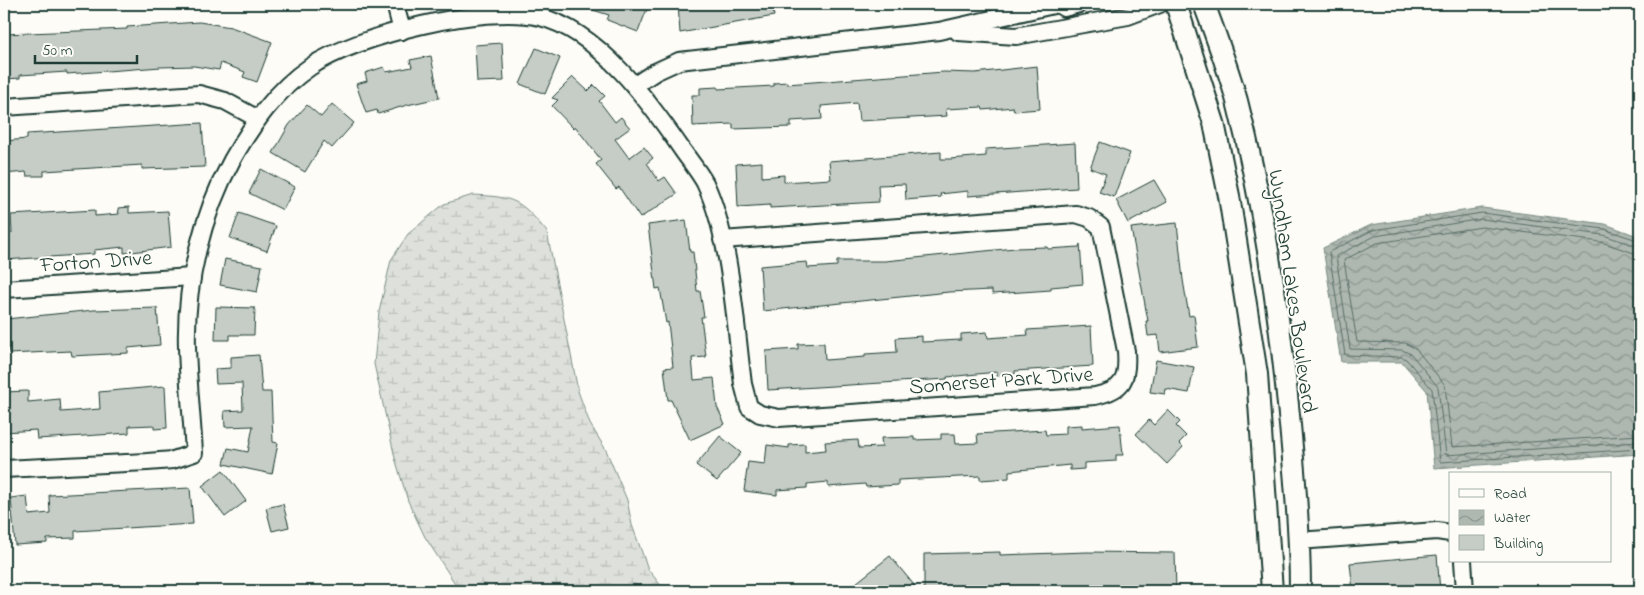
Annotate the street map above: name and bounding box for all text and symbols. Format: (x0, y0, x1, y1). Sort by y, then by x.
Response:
scale bar (35, 32, 138, 64)
text: 50 m (42, 40, 73, 62)
street label: Wyndham Lakes Boulevard (1257, 168, 1324, 415)
street label: Forton Drive (38, 243, 153, 283)
street label: Somerset Park Drive (908, 360, 1094, 404)
legend (1449, 472, 1612, 562)
text: Road (1494, 483, 1527, 505)
text: Water (1494, 507, 1530, 529)
text: Building (1493, 533, 1543, 556)

